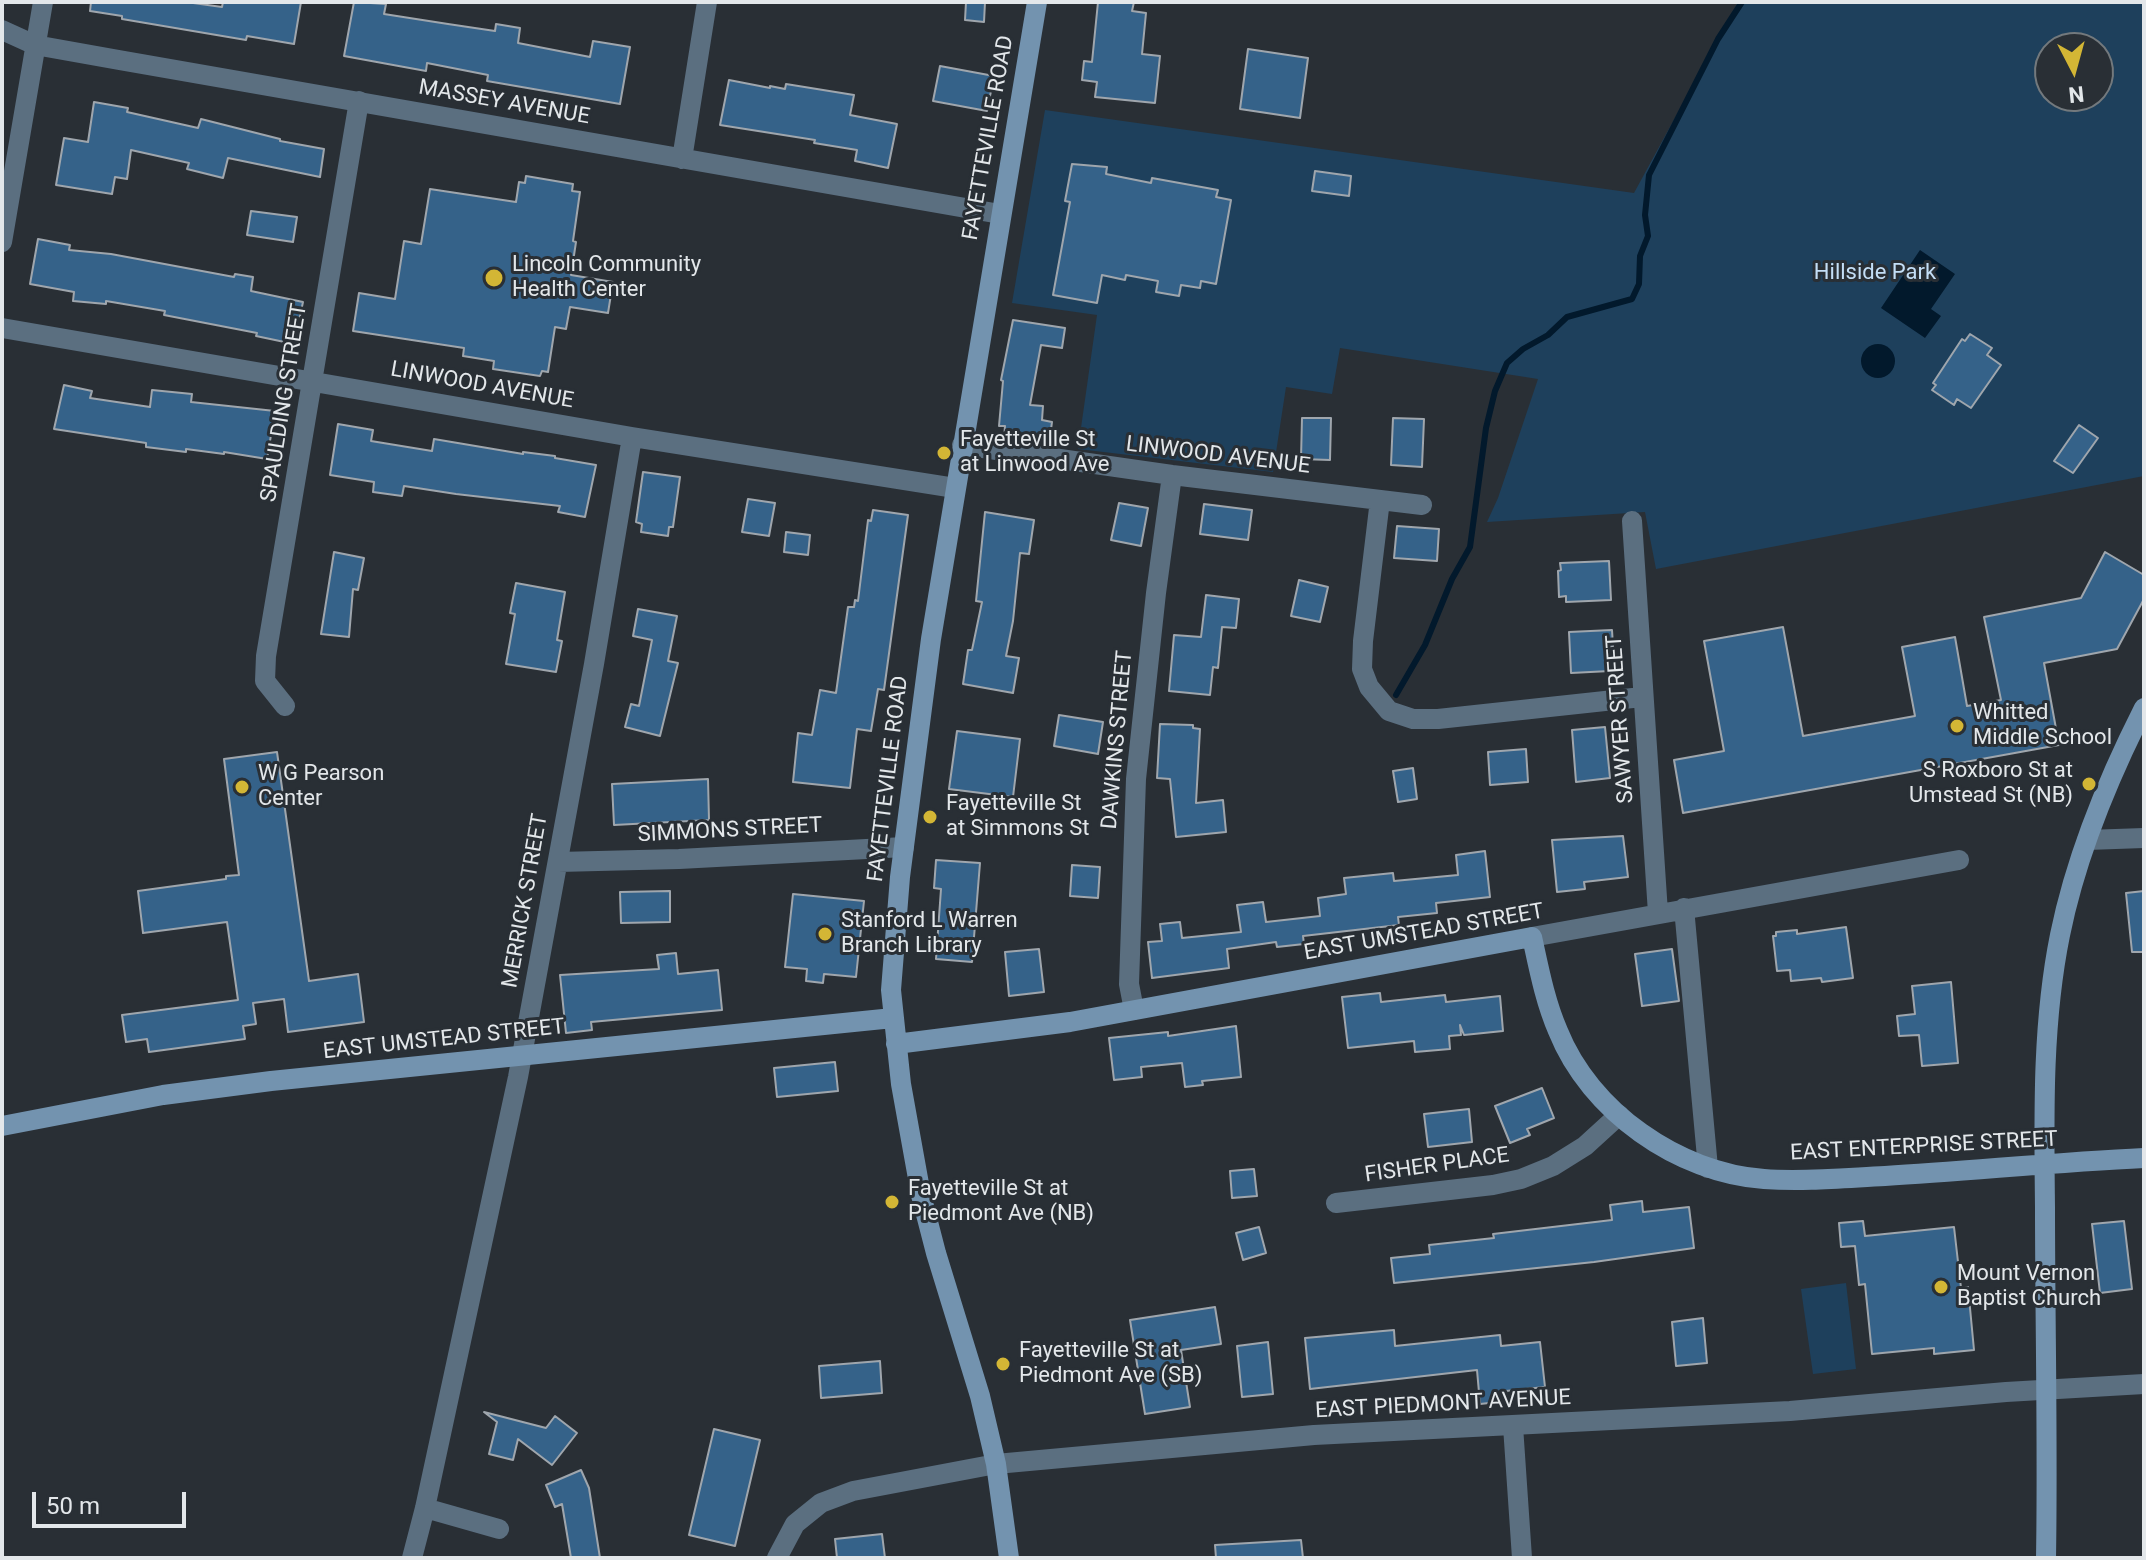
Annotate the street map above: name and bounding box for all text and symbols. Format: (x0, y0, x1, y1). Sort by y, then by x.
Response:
north arrow (2034, 32, 2114, 112)
street label: FAYETTEVILLE ROAD (958, 34, 1020, 242)
street label: MASSEY AVENUE (416, 75, 592, 131)
text: N (2067, 81, 2085, 108)
place label: Lincoln Community Health Center (512, 252, 701, 304)
park label: Hillside Park (1814, 260, 1936, 286)
marker: Lincoln Community Health Center (483, 267, 505, 289)
street label: SPAULDING STREET (256, 302, 314, 504)
street label: LINWOOD AVENUE (388, 357, 576, 415)
place label: Fayetteville St at Linwood Ave (960, 427, 1109, 478)
street label: LINWOOD AVENUE (1124, 432, 1312, 480)
marker: Fayetteville St at Linwood Ave (935, 444, 953, 462)
street label: SAWYER STREET (1602, 634, 1640, 804)
street label: DAWKINS STREET (1097, 649, 1139, 831)
street label: FAYETTEVILLE ROAD (863, 674, 915, 884)
place label: Whitted Middle School (1973, 700, 2112, 752)
marker: Whitted Middle School (1948, 717, 1966, 735)
place label: S Roxboro St at Umstead St (NB) (1909, 758, 2073, 810)
place label: W G Pearson Center (258, 761, 384, 812)
marker: S Roxboro St at Umstead St (NB) (2080, 775, 2098, 793)
marker: W G Pearson Center (233, 778, 251, 796)
place label: Fayetteville St at Simmons St (946, 791, 1089, 842)
marker: Fayetteville St at Simmons St (921, 808, 939, 826)
street label: MERRICK STREET (498, 812, 554, 990)
street label: SIMMONS STREET (637, 813, 823, 849)
street label: EAST UMSTEAD STREET (1302, 899, 1546, 967)
place label: Stanford L Warren Branch Library (841, 908, 1018, 960)
marker: Stanford L Warren Branch Library (816, 925, 834, 943)
street label: EAST UMSTEAD STREET (322, 1014, 566, 1066)
street label: EAST ENTERPRISE STREET (1789, 1127, 2059, 1167)
street label: FISHER PLACE (1363, 1143, 1511, 1189)
place label: Fayetteville St at Piedmont Ave (NB) (908, 1176, 1094, 1228)
marker: Fayetteville St at Piedmont Ave (NB) (883, 1193, 901, 1211)
place label: Mount Vernon Baptist Church (1957, 1261, 2101, 1312)
marker: Mount Vernon Baptist Church (1932, 1278, 1950, 1296)
place label: Fayetteville St at Piedmont Ave (SB) (1019, 1338, 1202, 1390)
marker: Fayetteville St at Piedmont Ave (SB) (994, 1355, 1012, 1373)
street label: EAST PIEDMONT AVENUE (1314, 1385, 1572, 1425)
scale bar (36, 1476, 190, 1526)
text: 50 m (46, 1492, 100, 1520)

